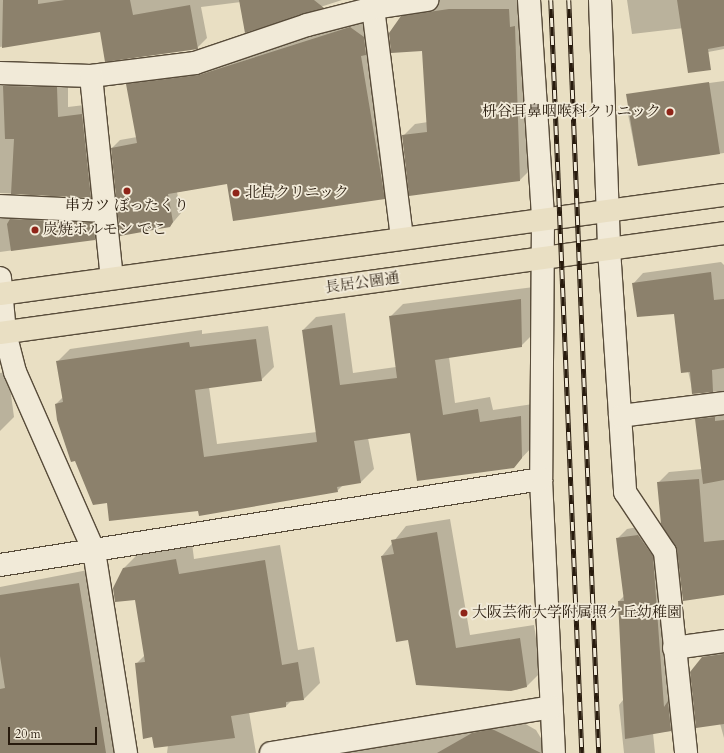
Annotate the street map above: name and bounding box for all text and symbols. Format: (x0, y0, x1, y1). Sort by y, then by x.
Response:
place label: 枡谷耳鼻咽喉科クリニック (481, 103, 661, 121)
marker: 枡谷耳鼻咽喉科クリニック (664, 106, 676, 118)
place label: 北島クリニック (245, 184, 350, 202)
marker: 串カツ ぼったくり (122, 186, 132, 196)
marker: 北島クリニック (230, 187, 242, 199)
place label: 串カツ ぼったくり (65, 197, 189, 215)
place label: 炭焼ホルモン でこ (43, 221, 167, 239)
marker: 炭焼ホルモン でこ (30, 225, 40, 235)
street label: 長居公園通 (324, 269, 400, 297)
place label: 大阪芸術大学附属照ケ丘幼稚園 (472, 604, 682, 622)
marker: 大阪芸術大学附属照ケ丘幼稚園 (459, 608, 469, 618)
scale bar (10, 719, 99, 745)
text: 20 m (15, 726, 41, 742)

